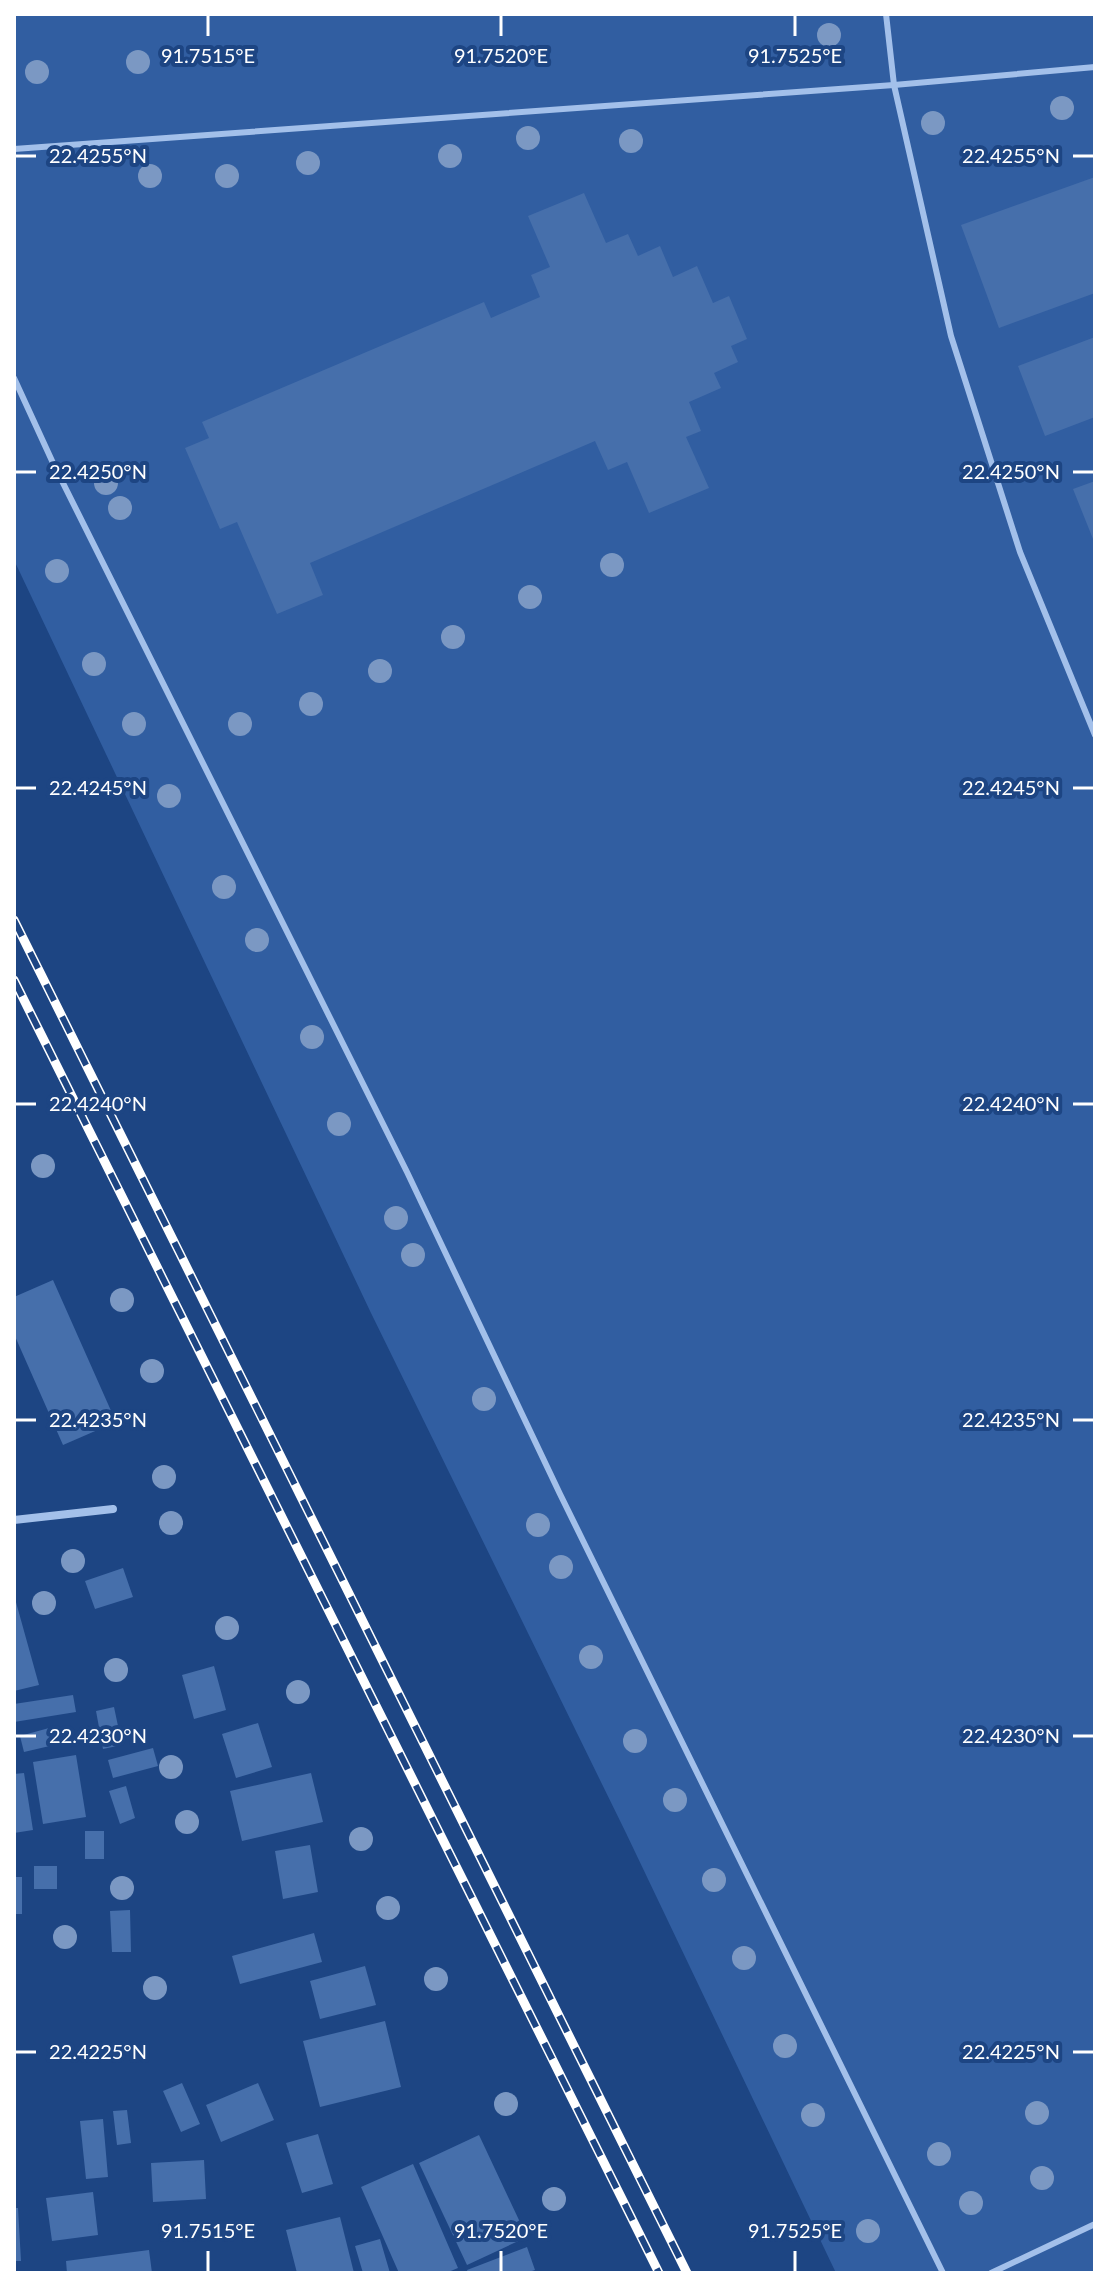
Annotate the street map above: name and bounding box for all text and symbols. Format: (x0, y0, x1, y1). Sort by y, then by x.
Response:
text: 91.7515°E (161, 43, 255, 67)
text: 91.7520°E (454, 43, 548, 67)
text: 91.7525°E (748, 43, 842, 67)
text: 22.4255°N (49, 143, 147, 167)
text: 22.4255°N (962, 143, 1060, 167)
text: 22.4250°N (49, 459, 147, 483)
text: 22.4250°N (962, 459, 1060, 483)
text: 22.4245°N (49, 775, 147, 799)
text: 22.4245°N (962, 775, 1060, 799)
text: 22.4240°N (49, 1091, 147, 1115)
text: 22.4240°N (962, 1091, 1060, 1115)
text: 22.4235°N (49, 1407, 147, 1431)
text: 22.4235°N (962, 1407, 1060, 1431)
text: 22.4230°N (49, 1723, 147, 1747)
text: 22.4230°N (962, 1723, 1060, 1747)
text: 22.4225°N (49, 2039, 147, 2063)
text: 22.4225°N (962, 2039, 1060, 2063)
text: 91.7515°E (161, 2218, 255, 2242)
text: 91.7520°E (454, 2218, 548, 2242)
text: 91.7525°E (748, 2218, 842, 2242)

